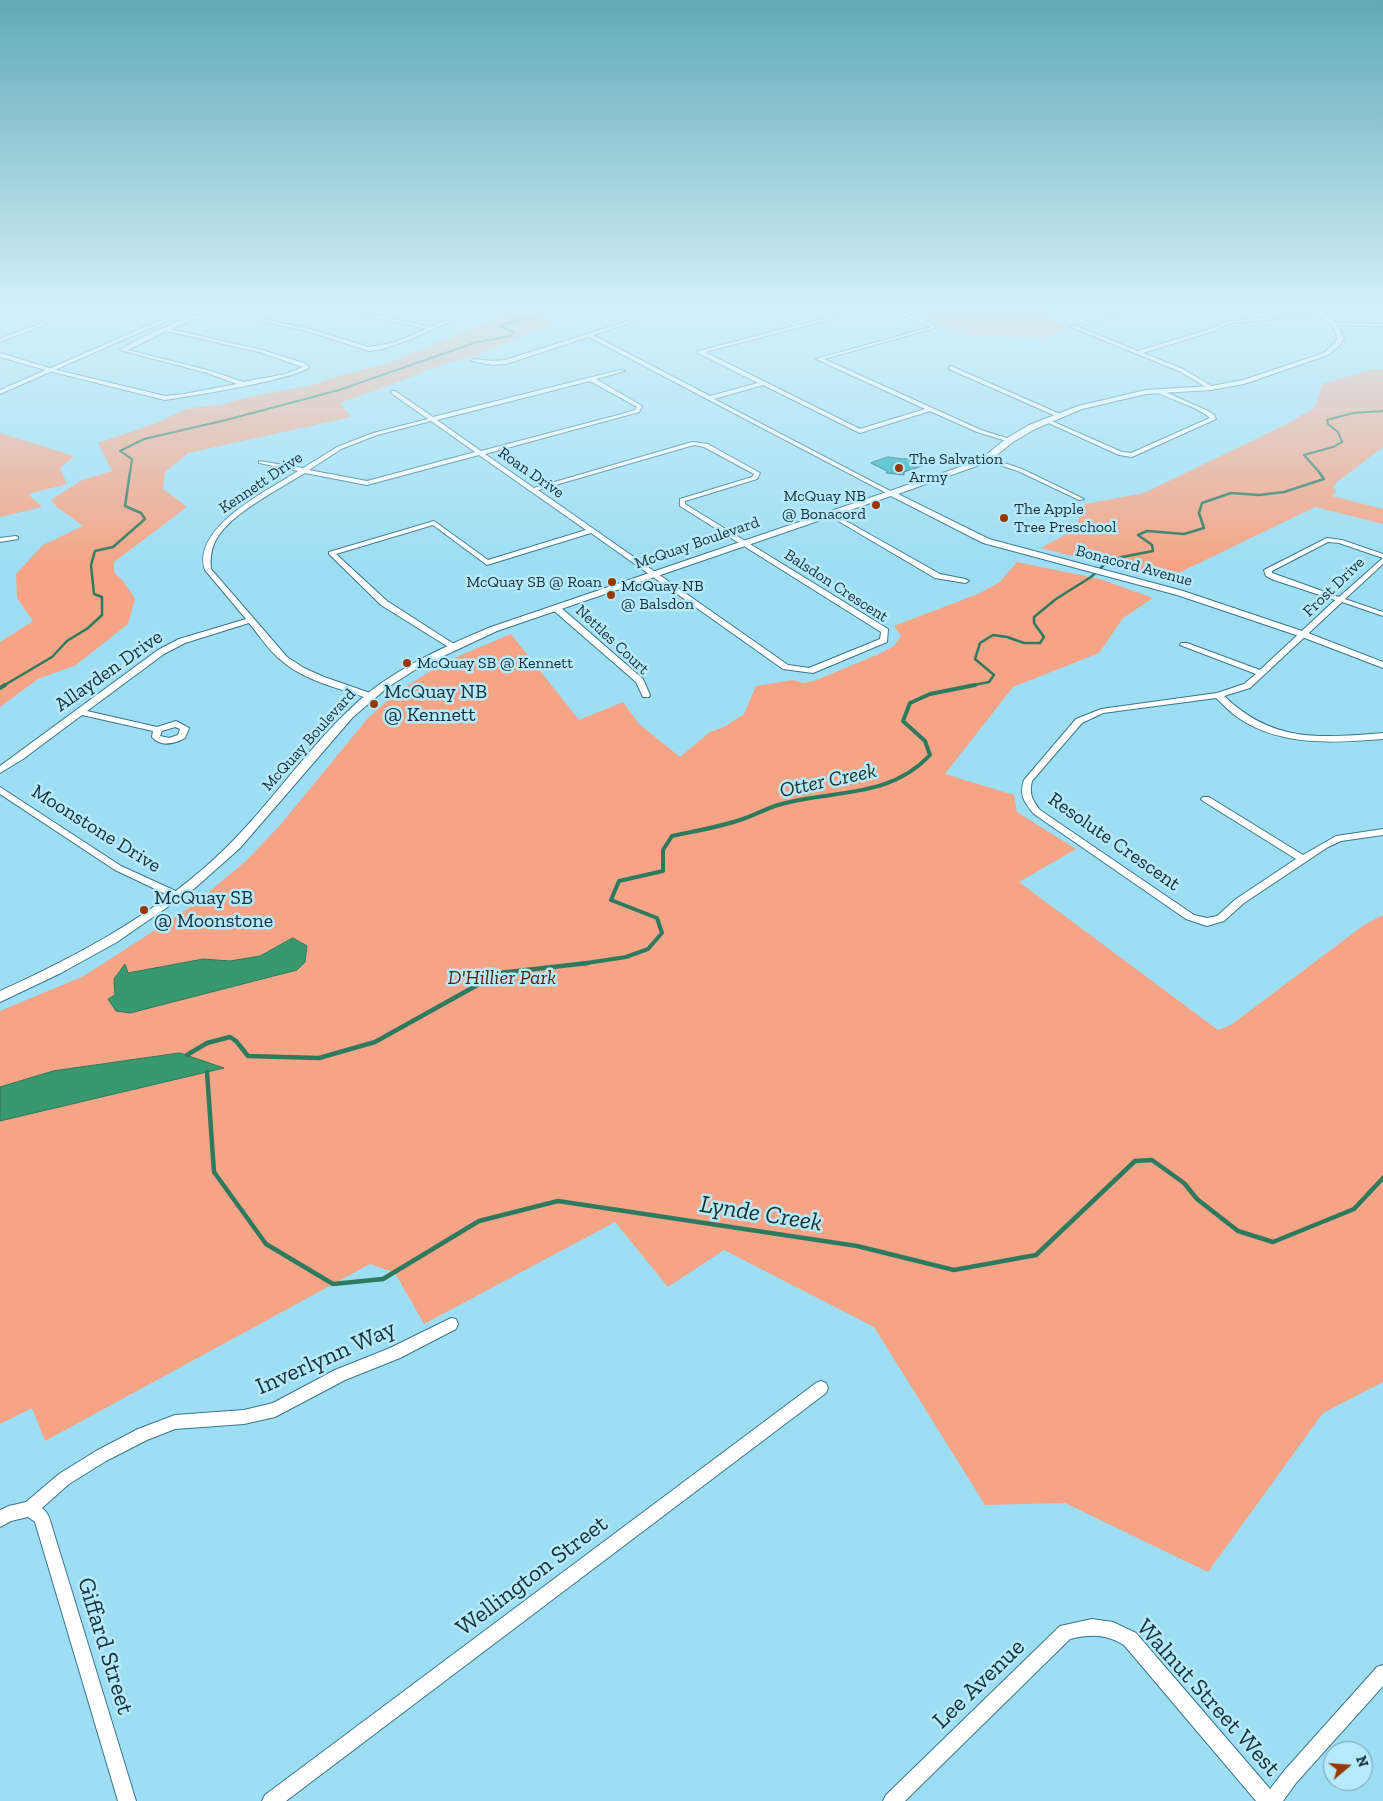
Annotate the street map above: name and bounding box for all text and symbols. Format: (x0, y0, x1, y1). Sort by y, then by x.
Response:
street label: Roan Drive (494, 443, 568, 503)
street label: Kennett Drive (216, 448, 306, 518)
place label: The Salvation Army (909, 449, 1003, 487)
marker: The Salvation Army (893, 462, 905, 474)
place label: McQuay NB @ Bonacord (782, 486, 866, 524)
marker: McQuay NB @ Bonacord (870, 499, 882, 511)
place label: The Apple Tree Preschool (1014, 499, 1117, 537)
marker: The Apple Tree Preschool (998, 512, 1010, 524)
street label: McQuay Boulevard (632, 513, 762, 573)
street label: Bonacord Avenue (1073, 541, 1195, 591)
street label: Balsdon Crescent (780, 545, 892, 627)
street label: Frost Drive (1299, 553, 1369, 621)
place label: McQuay SB @ Roan (466, 572, 602, 592)
marker: McQuay SB @ Roan (606, 576, 618, 588)
place label: McQuay NB @ Balsdon (621, 576, 704, 614)
marker: McQuay NB @ Balsdon (605, 589, 617, 601)
street label: Nettles Court (571, 601, 653, 679)
street label: Allayden Drive (50, 625, 168, 717)
place label: McQuay SB @ Kennett (417, 653, 573, 673)
marker: McQuay SB @ Kennett (401, 657, 413, 669)
place label: McQuay NB @ Kennett (384, 680, 487, 727)
street label: McQuay Boulevard (258, 685, 360, 795)
marker: McQuay NB @ Kennett (368, 698, 380, 710)
water label: Otter Creek (777, 758, 879, 804)
street label: Moonstone Drive (27, 780, 165, 878)
street label: Resolute Crescent (1043, 788, 1185, 896)
place label: McQuay SB @ Moonstone (154, 886, 273, 933)
marker: McQuay SB @ Moonstone (138, 904, 150, 916)
park label: D'Hillier Park (448, 966, 556, 990)
water label: Lynde Creek (698, 1190, 824, 1238)
street label: Inverlynn Way (252, 1314, 400, 1402)
street label: Wellington Street (450, 1510, 614, 1642)
street label: Giffard Street (71, 1574, 139, 1718)
street label: Walnut Street West (1130, 1613, 1286, 1783)
street label: Lee Avenue (927, 1633, 1031, 1735)
north arrow (1323, 1741, 1373, 1791)
text: N (1352, 1754, 1372, 1769)

